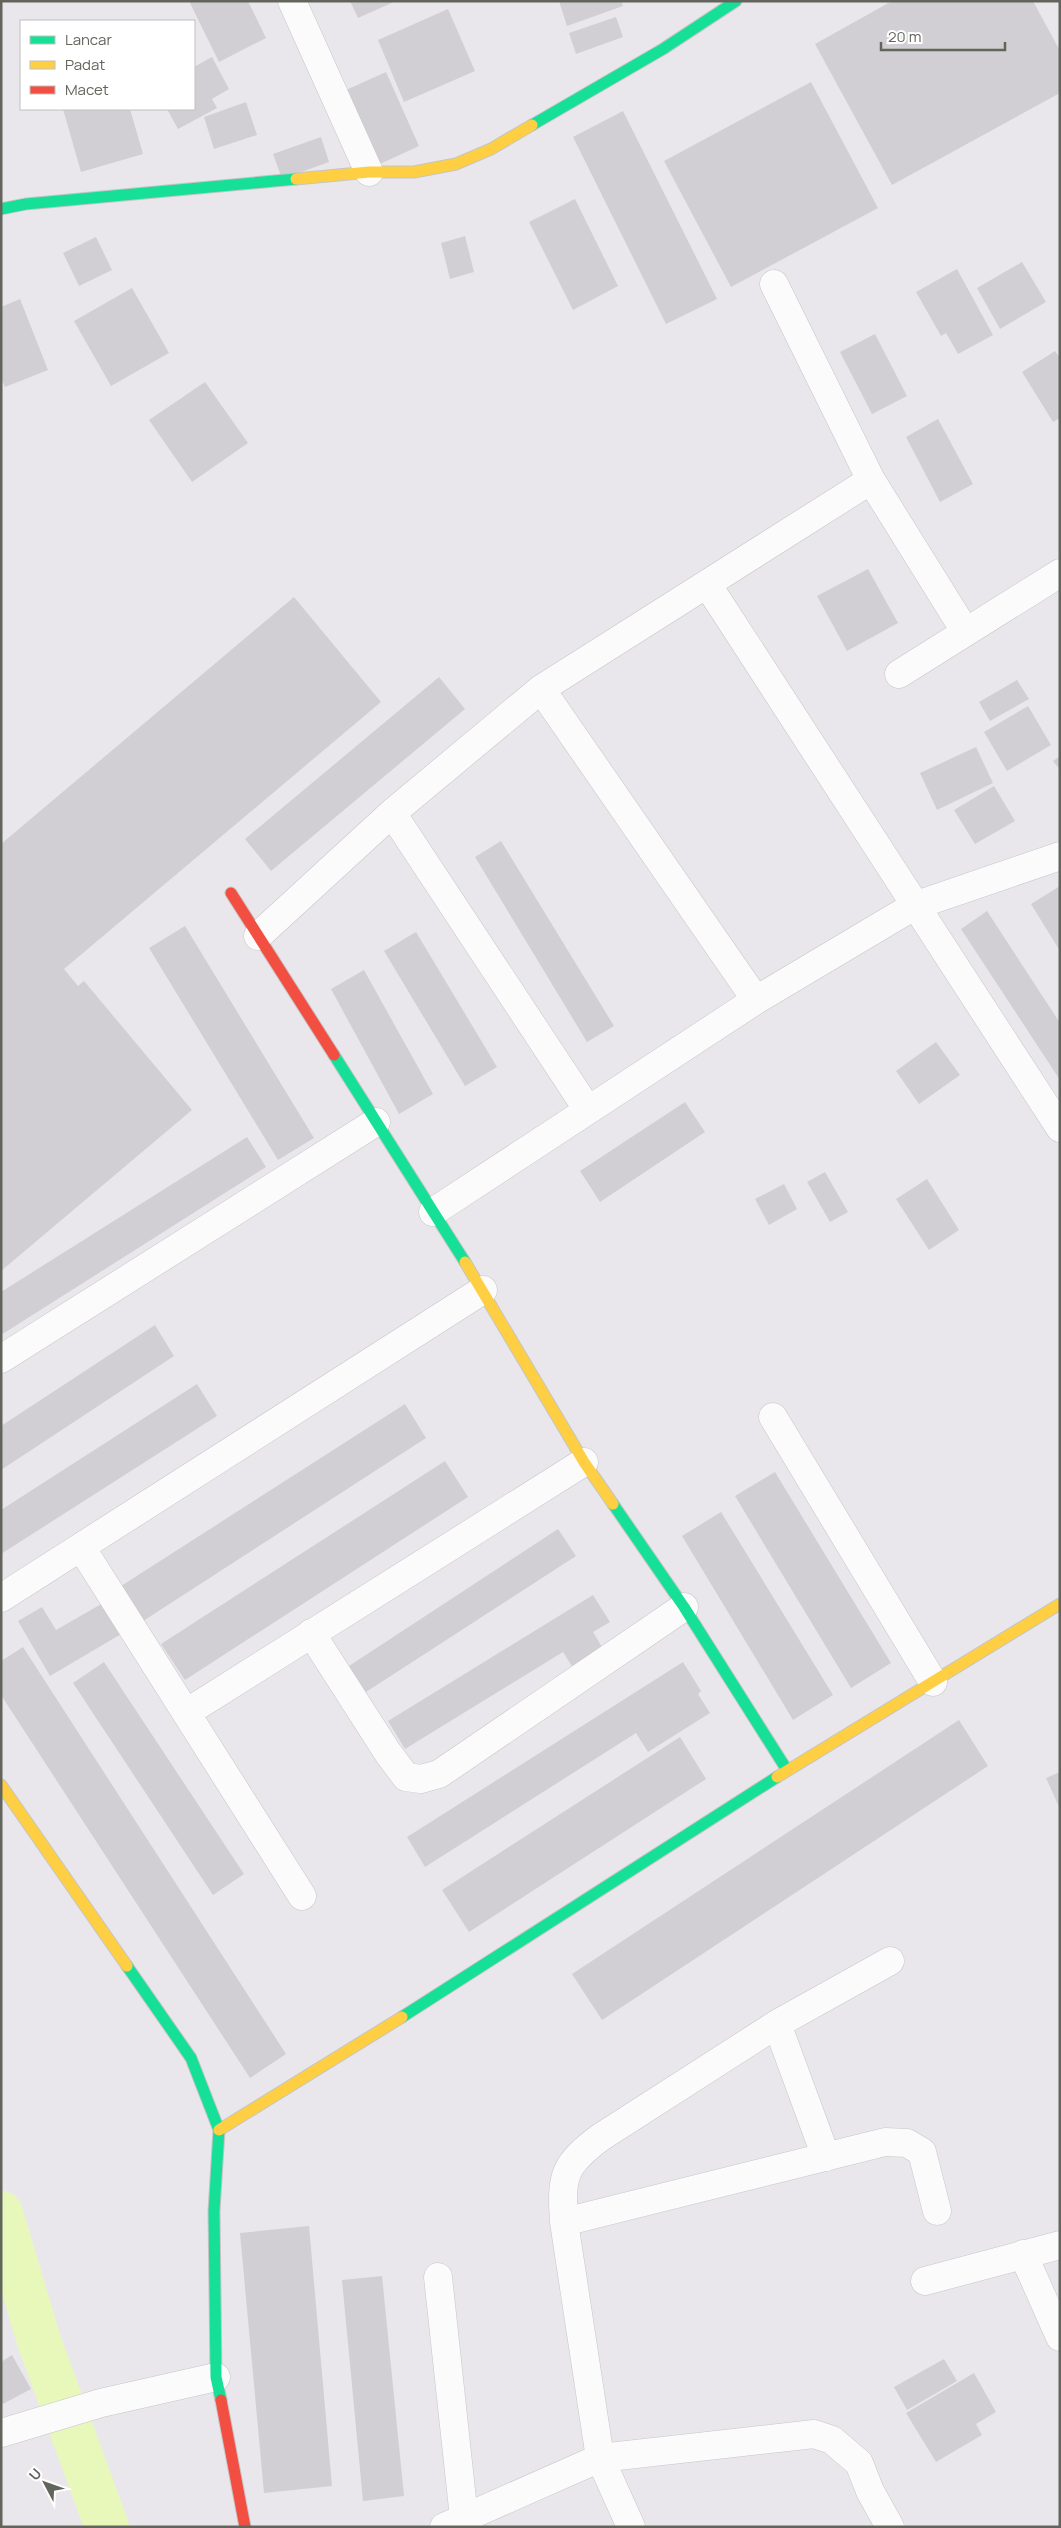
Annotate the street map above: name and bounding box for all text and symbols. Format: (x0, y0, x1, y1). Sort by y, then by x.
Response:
legend (20, 20, 195, 110)
scale bar (881, 20, 1005, 52)
text: 20 m (888, 26, 921, 47)
text: Lancar (65, 29, 112, 50)
text: Padat (65, 54, 105, 75)
text: Macet (65, 79, 109, 100)
north arrow (20, 2458, 70, 2508)
text: U (24, 2464, 45, 2484)

